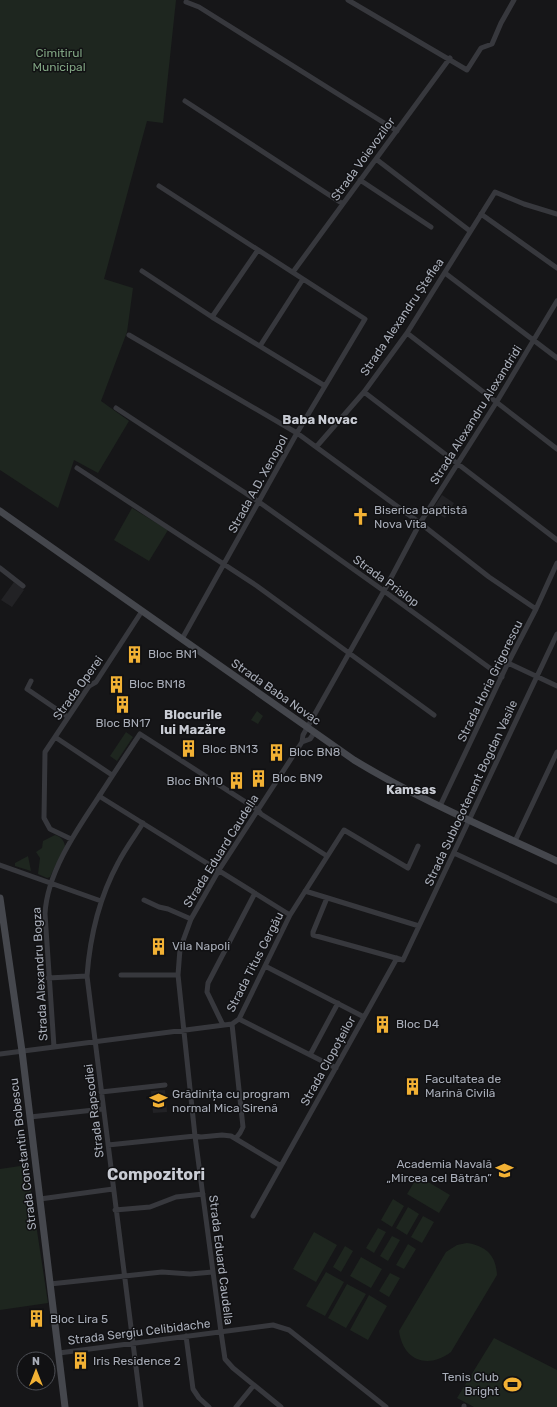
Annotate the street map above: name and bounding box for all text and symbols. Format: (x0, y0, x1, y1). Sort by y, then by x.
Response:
park label: Cimitirul Municipal (32, 46, 86, 74)
street label: Strada Voievozilor (328, 114, 398, 203)
street label: Strada Alexandru Șteflea (357, 256, 447, 378)
street label: Strada Alexandru Alexandridi (427, 343, 525, 487)
district label: Baba Novac (282, 412, 358, 427)
street label: Strada A.D. Xenopol (225, 433, 291, 535)
place label: Biserica baptistă Nova Vita (374, 503, 467, 531)
church icon: Biserica baptistă Nova Vita (351, 507, 371, 527)
street label: Strada Prislop (350, 552, 422, 610)
street label: Strada Horia Grigorescu (455, 618, 525, 744)
building icon: Bloc BN1 (125, 644, 145, 664)
place label: Bloc BN1 (148, 647, 197, 661)
street label: Strada Operei (50, 653, 106, 723)
street label: Strada Baba Novac (229, 656, 324, 728)
building icon: Bloc BN18 (106, 674, 126, 694)
place label: Bloc BN18 (129, 677, 186, 691)
building icon: Bloc BN17 (113, 694, 133, 714)
street label: Strada Sublocotenent Bogdan Vasile (422, 698, 520, 888)
district label: Blocurile lui Mazăre (160, 707, 226, 737)
place label: Bloc BN17 (95, 716, 151, 730)
building icon: Bloc BN13 (179, 739, 199, 759)
place label: Bloc BN13 (202, 742, 258, 756)
building icon: Bloc BN8 (266, 742, 286, 762)
place label: Bloc BN8 (289, 745, 340, 759)
building icon: Bloc BN9 (249, 768, 269, 788)
building icon: Bloc BN10 (226, 771, 246, 791)
place label: Bloc BN9 (272, 771, 323, 785)
place label: Bloc BN10 (167, 774, 223, 788)
district label: Kamsas (386, 782, 436, 797)
street label: Strada Eduard Caudella (180, 792, 262, 910)
street label: Strada Alexandru Bogza (29, 907, 51, 1041)
street label: Strada Titus Cergău (224, 910, 286, 1014)
building icon: Vila Napoli (149, 936, 169, 956)
place label: Vila Napoli (172, 939, 230, 953)
street label: Strada Clopoțeilor (298, 1013, 359, 1108)
building icon: Bloc D4 (373, 1014, 393, 1034)
place label: Bloc D4 (396, 1017, 440, 1031)
street label: Strada Rapsodiei (81, 1063, 107, 1159)
place label: Facultatea de Marină Civilă (425, 1072, 501, 1100)
building icon: Facultatea de Marină Civilă (402, 1076, 422, 1096)
street label: Strada Constantin Bobescu (7, 1077, 39, 1231)
place label: Grădinița cu program normal Mica Sirenă (172, 1087, 290, 1115)
school or university icon: Grădinița cu program normal Mica Sirenă (149, 1091, 169, 1111)
place label: Academia Navală „Mircea cel Bătrân” (386, 1157, 492, 1185)
school or university icon: Academia Navală „Mircea cel Bătrân” (495, 1161, 515, 1181)
district label: Compozitori (107, 1165, 205, 1184)
street label: Strada Eduard Caudella (206, 1194, 236, 1326)
building icon: Bloc Lira 5 (27, 1309, 47, 1329)
place label: Bloc Lira 5 (50, 1312, 108, 1326)
street label: Strada Sergiu Celibidache (67, 1316, 211, 1348)
north arrow (16, 1351, 56, 1391)
building icon: Iris Residence 2 (70, 1351, 90, 1371)
place label: Iris Residence 2 (93, 1354, 181, 1368)
text: N (32, 1355, 40, 1368)
place label: Tenis Club Bright (442, 1370, 499, 1398)
sports icon: Tenis Club Bright (502, 1374, 522, 1394)

